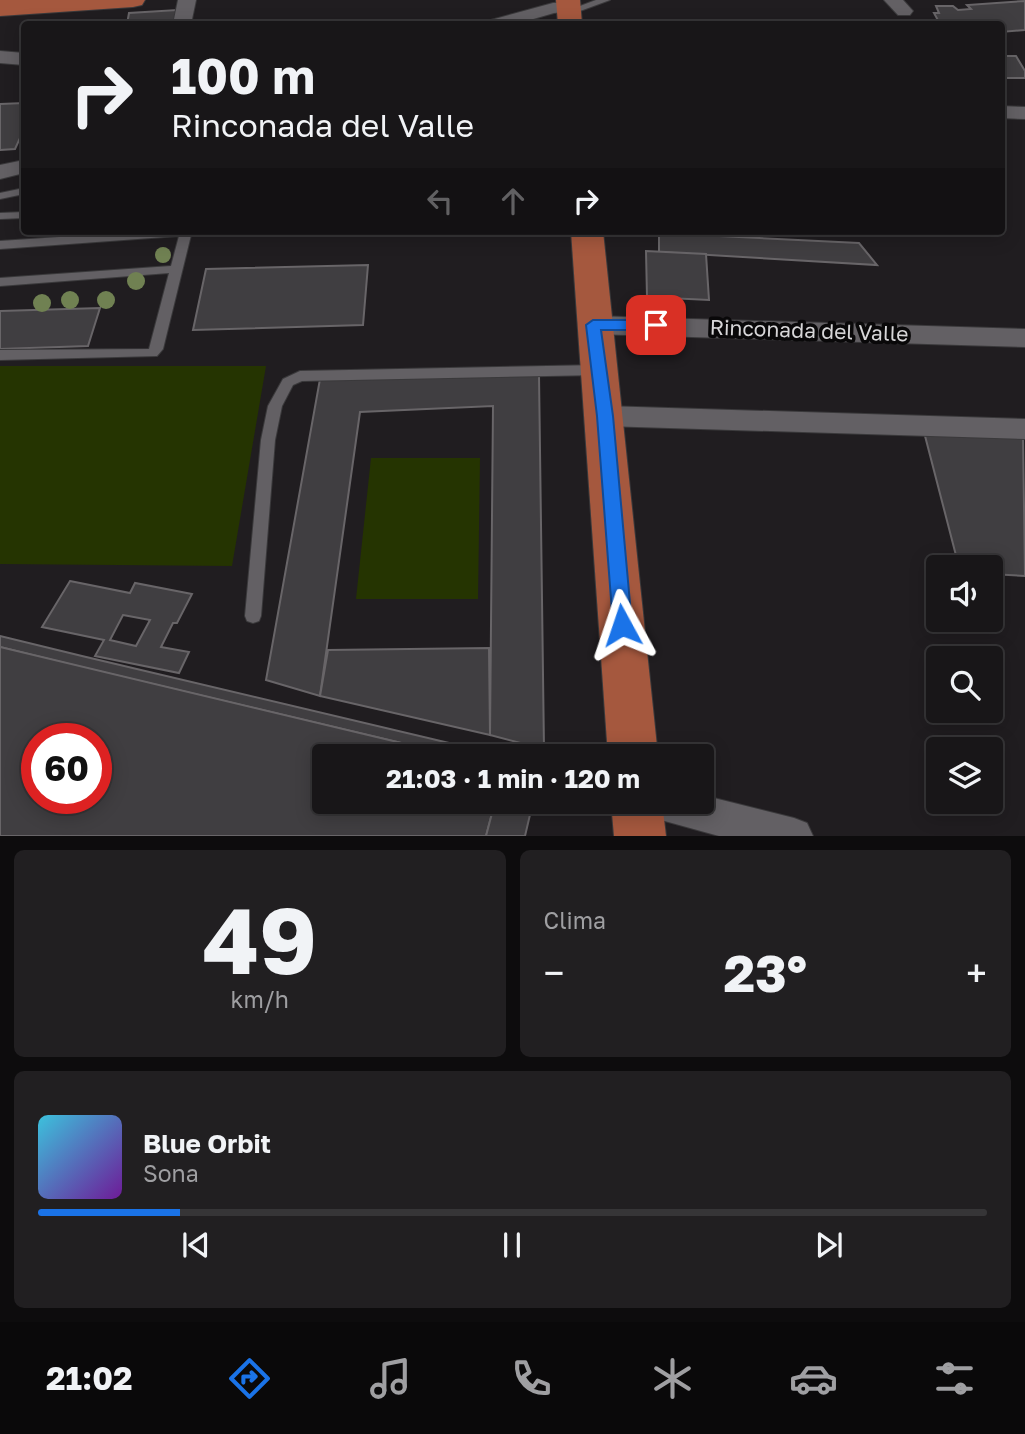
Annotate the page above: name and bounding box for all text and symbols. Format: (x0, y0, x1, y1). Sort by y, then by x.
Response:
text: 100 m (171, 46, 315, 105)
icon: right (56, 49, 147, 140)
text: Rinconada del Valle (171, 106, 474, 144)
icon: left (421, 182, 459, 220)
icon: ahead (494, 182, 532, 220)
icon: right (567, 182, 605, 220)
pin (626, 295, 686, 355)
icon: arrive (637, 306, 675, 344)
street label: Rinconada del Valle (709, 314, 909, 346)
map controls (926, 555, 1003, 814)
button: sound (926, 555, 1003, 632)
position arrow (585, 588, 659, 662)
button: search (926, 646, 1003, 723)
speed limit sign: 60 (21, 723, 112, 814)
button: layers (926, 737, 1003, 814)
text: 21:03 · 1 min · 120 m (386, 763, 640, 794)
text: 49 (202, 885, 317, 994)
text: Clima (544, 906, 606, 934)
text: 23° (723, 941, 807, 1003)
text: − (544, 950, 564, 995)
text: + (966, 950, 987, 995)
text: km/h (230, 985, 289, 1013)
text: Blue Orbit (143, 1128, 271, 1159)
text: Sona (143, 1159, 199, 1187)
icon: previous (177, 1226, 215, 1264)
icon: pause (493, 1226, 531, 1264)
icon: next (810, 1226, 848, 1264)
icon: directions (225, 1354, 274, 1403)
icon: music (366, 1354, 415, 1403)
icon: phone (507, 1354, 556, 1403)
icon: climate (648, 1354, 697, 1403)
icon: car (789, 1354, 838, 1403)
icon: filters (930, 1354, 979, 1403)
text: 21:02 (46, 1359, 133, 1397)

